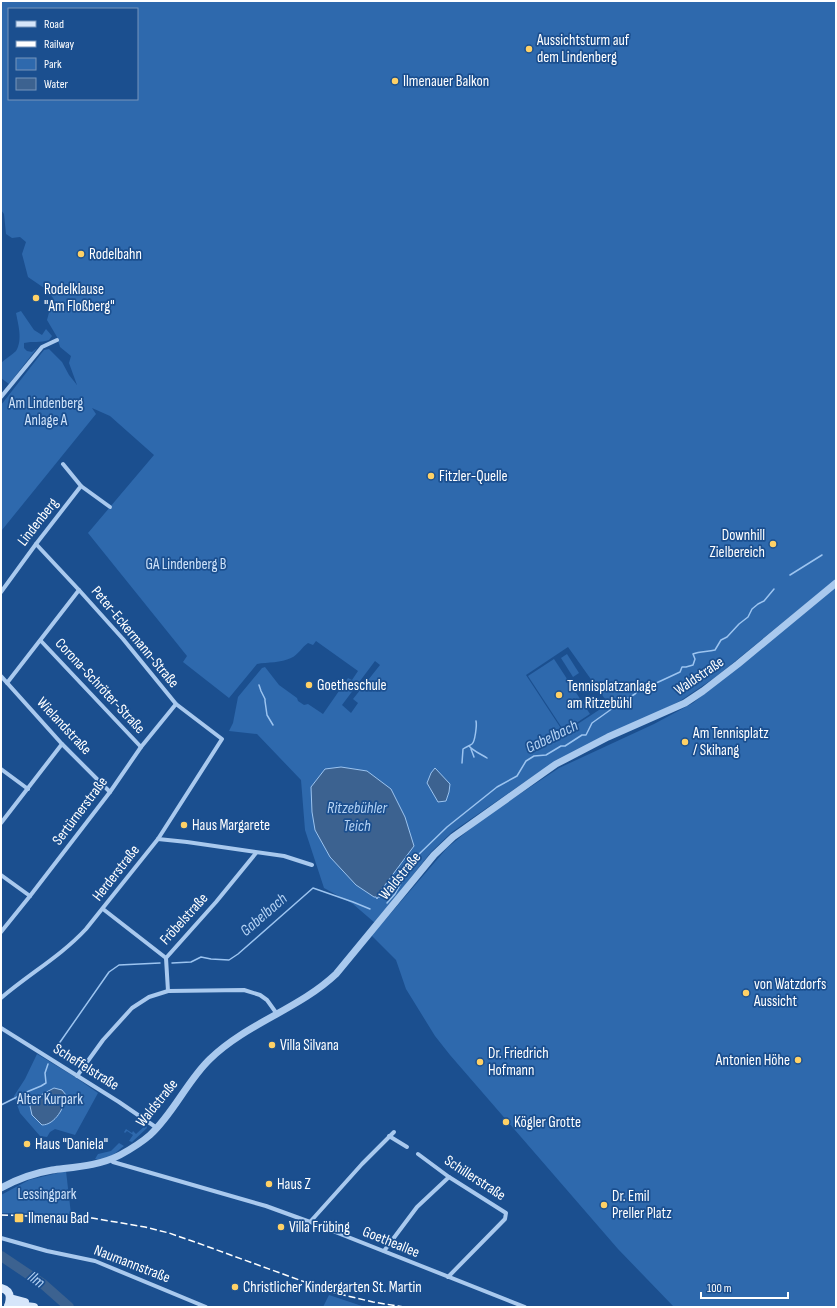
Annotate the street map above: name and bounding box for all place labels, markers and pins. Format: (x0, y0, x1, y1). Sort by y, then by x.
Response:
place label: Aussichtsturm auf dem Lindenberg (536, 31, 630, 67)
marker: Aussichtsturm auf dem Lindenberg (524, 44, 534, 54)
place label: Ilmenauer Balkon (403, 72, 489, 91)
marker: Ilmenauer Balkon (390, 76, 400, 86)
place label: Rodelbahn (89, 245, 142, 264)
marker: Rodelbahn (76, 249, 86, 259)
place label: Rodelklause "Am Floßberg" (44, 280, 115, 316)
marker: Rodelklause "Am Floßberg" (31, 293, 41, 303)
place label: Fitzler-Quelle (439, 467, 508, 486)
marker: Fitzler-Quelle (426, 471, 436, 481)
place label: Downhill Zielbereich (710, 526, 765, 562)
marker: Downhill Zielbereich (768, 539, 778, 549)
place label: Goetheschule (317, 676, 387, 695)
place label: Tennisplatzanlage am Ritzebühl (567, 677, 657, 713)
marker: Goetheschule (304, 680, 314, 690)
marker: Tennisplatzanlage am Ritzebühl (554, 690, 564, 700)
place label: Am Tennisplatz / Skihang (692, 724, 769, 760)
marker: Am Tennisplatz / Skihang (680, 737, 690, 747)
place label: Haus Margarete (192, 816, 270, 835)
marker: Haus Margarete (179, 820, 189, 830)
place label: von Watzdorfs Aussicht (753, 975, 826, 1011)
marker: von Watzdorfs Aussicht (741, 988, 751, 998)
place label: Villa Silvana (280, 1036, 339, 1055)
marker: Villa Silvana (267, 1040, 277, 1050)
place label: Dr. Friedrich Hofmann (488, 1044, 549, 1080)
place label: Antonien Höhe (715, 1051, 790, 1070)
marker: Antonien Höhe (793, 1055, 803, 1065)
marker: Dr. Friedrich Hofmann (475, 1057, 485, 1067)
place label: Kögler Grotte (514, 1113, 581, 1132)
marker: Kögler Grotte (501, 1117, 511, 1127)
place label: Haus "Daniela" (35, 1135, 108, 1154)
marker: Haus "Daniela" (22, 1139, 32, 1149)
place label: Haus Z (277, 1175, 311, 1194)
marker: Haus Z (264, 1179, 274, 1189)
place label: Dr. Emil Preller Platz (612, 1187, 672, 1223)
marker: Dr. Emil Preller Platz (599, 1200, 609, 1210)
place label: Ilmenau Bad (28, 1209, 89, 1228)
marker: Ilmenau Bad (13, 1212, 25, 1224)
place label: Villa Frübing (289, 1218, 350, 1237)
marker: Villa Frübing (276, 1222, 286, 1232)
place label: Christlicher Kindergarten St. Martin (243, 1278, 422, 1297)
marker: Christlicher Kindergarten St. Martin (230, 1282, 240, 1292)

